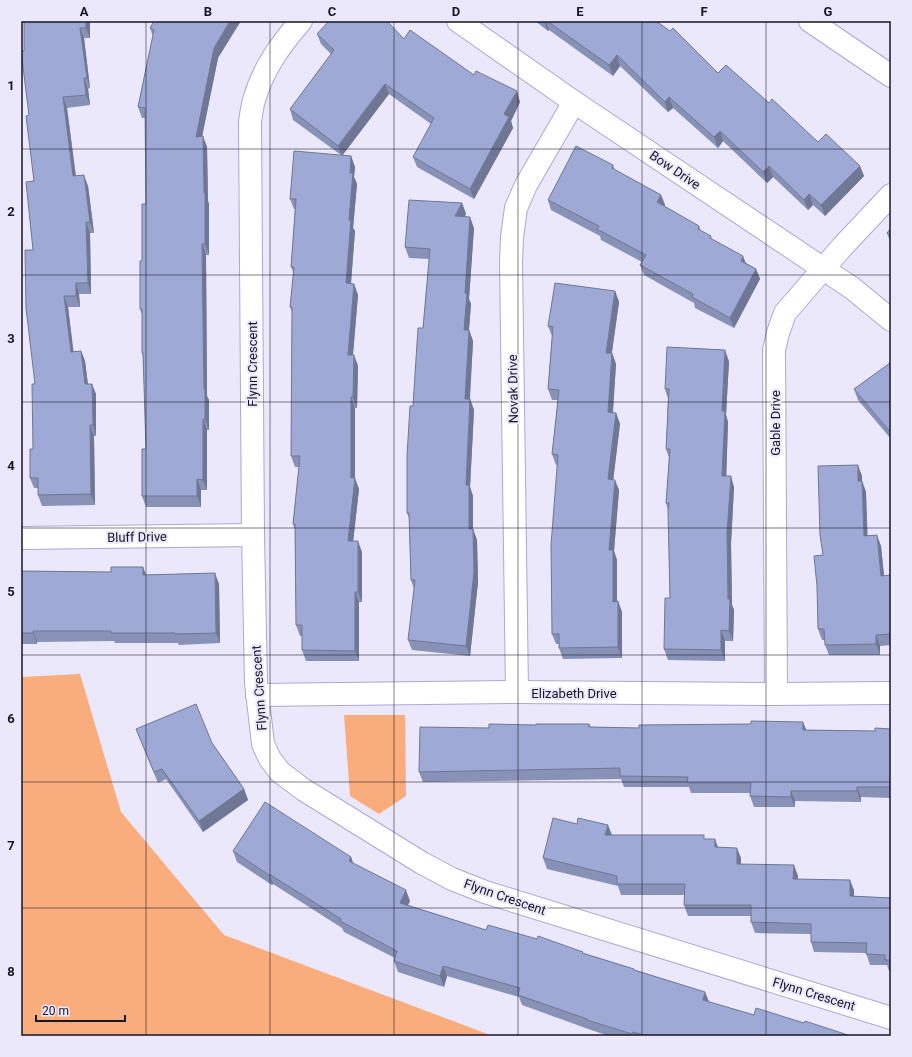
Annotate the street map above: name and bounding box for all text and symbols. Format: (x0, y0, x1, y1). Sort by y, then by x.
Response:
text: A (80, 4, 89, 19)
text: B (204, 4, 212, 19)
text: C (328, 4, 337, 19)
text: D (452, 4, 460, 19)
text: E (576, 4, 584, 19)
text: F (700, 4, 708, 19)
text: G (824, 4, 833, 19)
text: 1 (7, 78, 15, 93)
street label: Bow Drive (647, 148, 703, 192)
text: 2 (7, 204, 15, 219)
street label: Flynn Crescent (245, 321, 260, 407)
text: 3 (7, 331, 15, 346)
street label: Novak Drive (505, 354, 521, 424)
street label: Gable Drive (768, 390, 783, 456)
text: 4 (7, 458, 15, 473)
street label: Bluff Drive (107, 529, 167, 545)
text: 5 (7, 584, 15, 599)
street label: Flynn Crescent (249, 645, 269, 731)
street label: Elizabeth Drive (531, 686, 617, 701)
text: 6 (7, 711, 15, 726)
text: 7 (7, 838, 15, 853)
street label: Flynn Crescent (462, 876, 548, 918)
text: 8 (7, 964, 15, 979)
street label: Flynn Crescent (771, 974, 857, 1014)
scale bar (36, 997, 125, 1023)
text: 20 m (42, 1004, 69, 1018)

